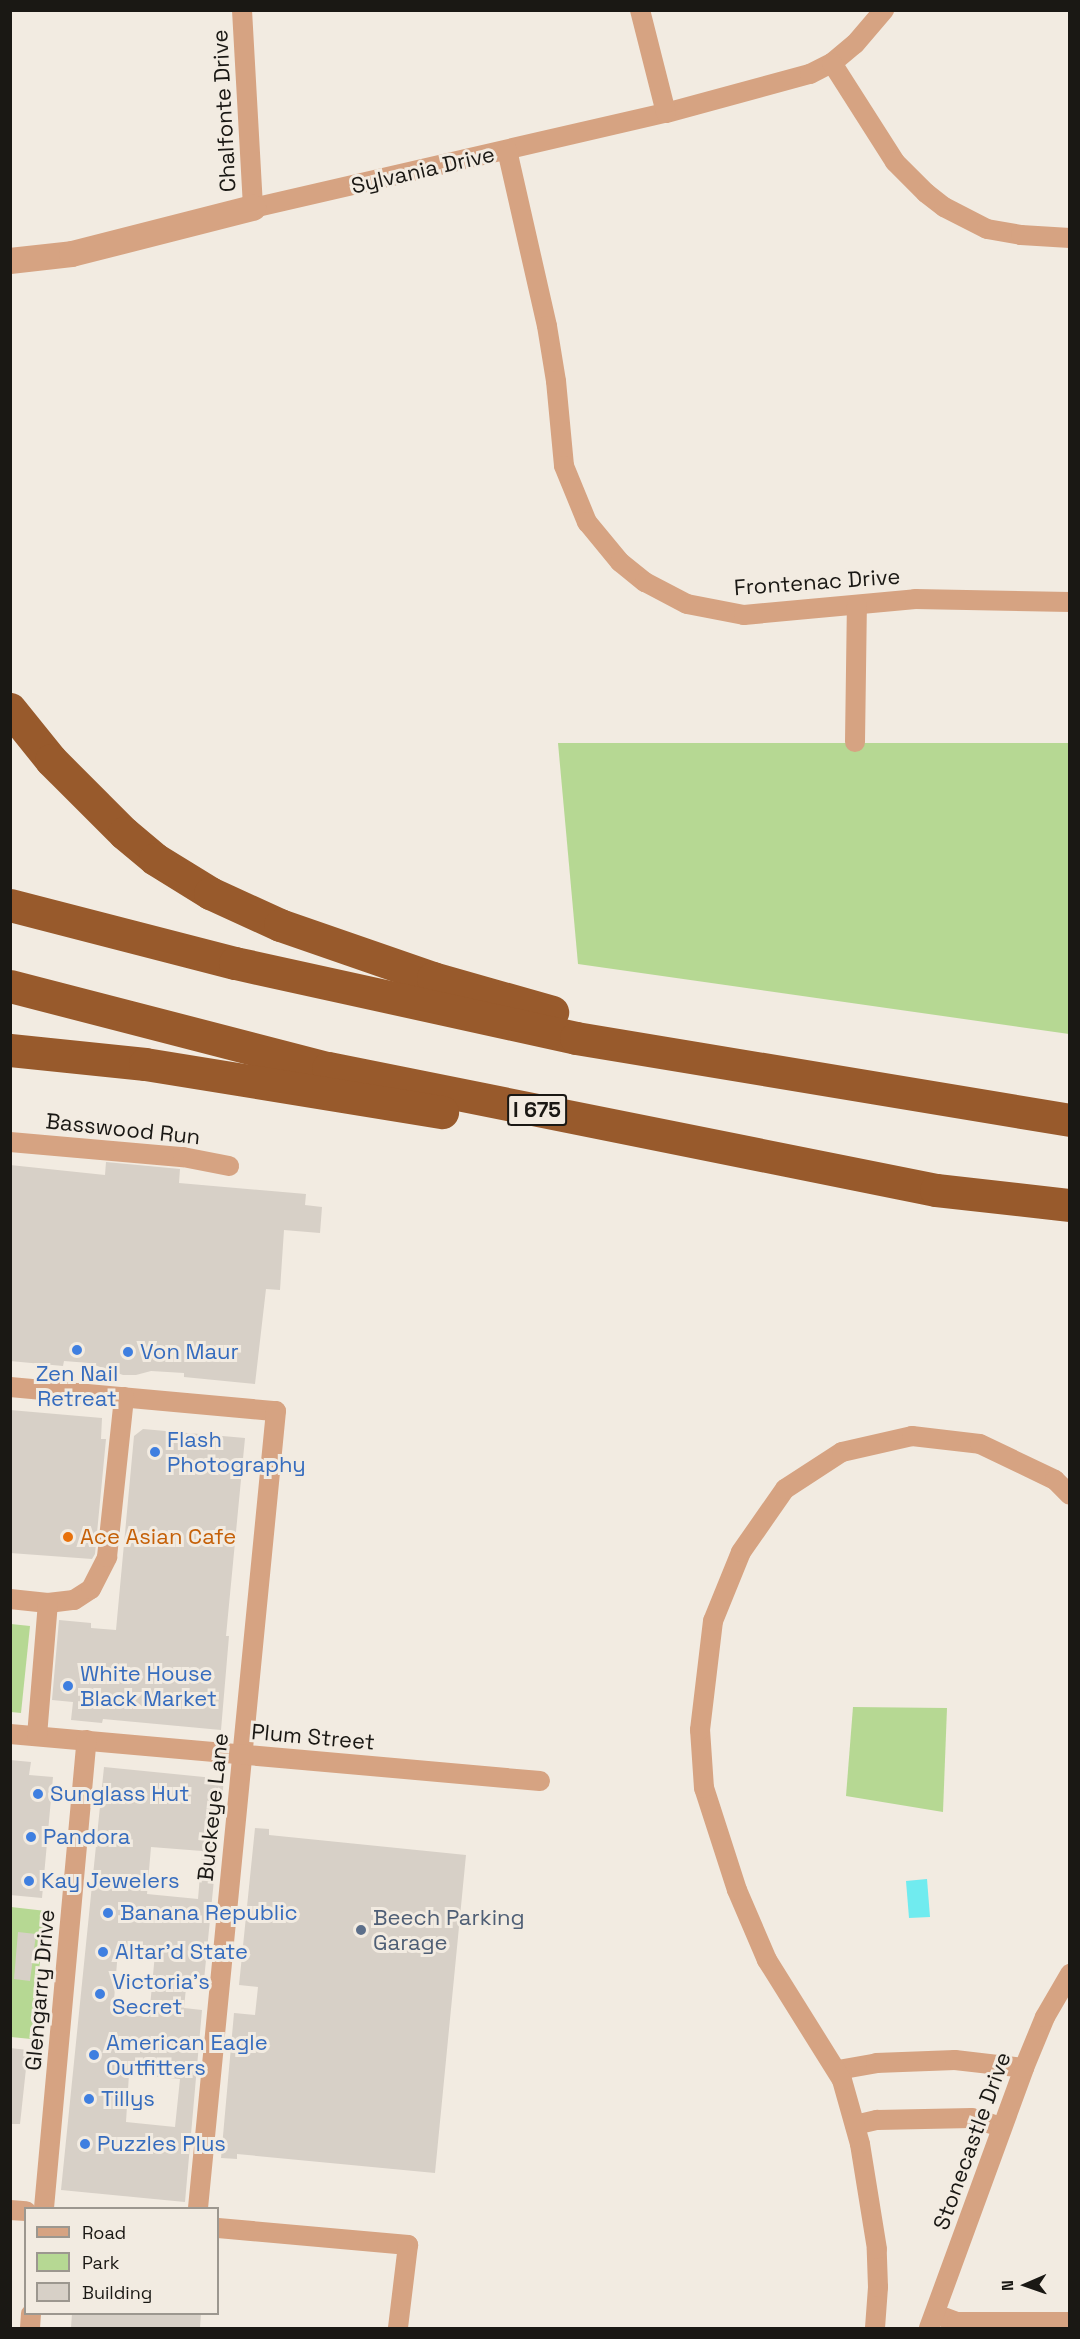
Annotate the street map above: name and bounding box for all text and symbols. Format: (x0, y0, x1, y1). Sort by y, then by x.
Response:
street label: Chalfonte Drive (207, 29, 241, 193)
street label: Sylvania Drive (349, 141, 497, 199)
street label: Frontenac Drive (733, 563, 901, 601)
road number: I 675 (507, 1092, 567, 1128)
street label: Basswood Run (44, 1108, 202, 1150)
place label: Von Maur (140, 1339, 239, 1365)
marker: Zen Nail Retreat (70, 1343, 84, 1357)
marker: Von Maur (121, 1345, 135, 1359)
place label: Zen Nail Retreat (36, 1360, 118, 1412)
place label: Flash Photography (167, 1426, 306, 1478)
marker: Flash Photography (148, 1445, 162, 1459)
place label: Ace Asian Cafe (80, 1524, 237, 1550)
marker: Ace Asian Cafe (61, 1530, 75, 1544)
place label: White House Black Market (80, 1660, 217, 1712)
marker: White House Black Market (61, 1679, 75, 1693)
street label: Plum Street (250, 1718, 376, 1756)
street label: Buckeye Lane (192, 1732, 234, 1882)
place label: Sunglass Hut (50, 1781, 189, 1807)
marker: Sunglass Hut (31, 1787, 45, 1801)
place label: Pandora (43, 1824, 130, 1850)
marker: Pandora (24, 1830, 38, 1844)
place label: Kay Jewelers (41, 1868, 180, 1894)
marker: Kay Jewelers (22, 1874, 36, 1888)
place label: Banana Republic (120, 1900, 298, 1926)
place label: Beech Parking Garage (373, 1904, 525, 1956)
marker: Banana Republic (101, 1906, 115, 1920)
street label: Glengarry Drive (20, 1908, 60, 2072)
marker: Beech Parking Garage (354, 1923, 368, 1937)
place label: Altar'd State (115, 1939, 248, 1965)
marker: Altar'd State (96, 1945, 110, 1959)
place label: Victoria's Secret (112, 1968, 210, 2020)
marker: Victoria's Secret (93, 1987, 107, 2001)
place label: American Eagle Outfitters (106, 2029, 268, 2080)
marker: American Eagle Outfitters (87, 2048, 101, 2062)
street label: Stonecastle Drive (928, 2048, 1016, 2234)
place label: Tillys (101, 2086, 155, 2112)
marker: Tillys (82, 2092, 96, 2106)
place label: Puzzles Plus (97, 2131, 226, 2157)
marker: Puzzles Plus (78, 2137, 92, 2151)
legend (24, 2207, 219, 2315)
text: Road (82, 2221, 126, 2244)
text: Park (82, 2251, 119, 2274)
north arrow (996, 2255, 1056, 2315)
text: N (997, 2280, 1018, 2291)
text: Building (82, 2281, 152, 2304)

